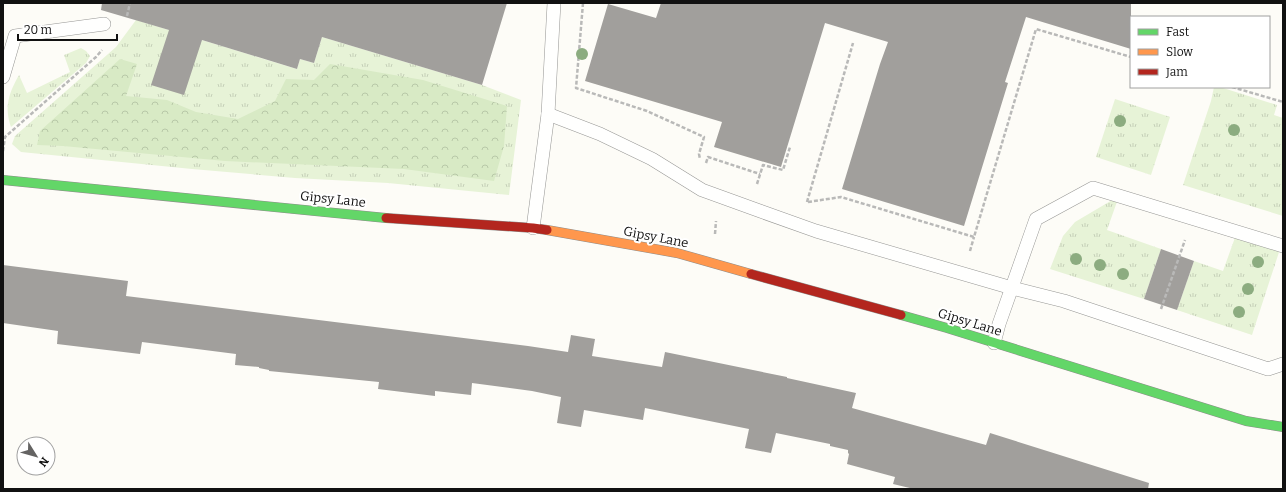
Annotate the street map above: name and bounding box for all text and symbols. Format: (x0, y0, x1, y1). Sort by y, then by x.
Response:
scale bar (18, 16, 117, 42)
legend (1130, 16, 1270, 88)
text: 20 m (24, 23, 53, 37)
text: Fast (1166, 25, 1190, 39)
text: Slow (1166, 45, 1193, 59)
text: Jam (1165, 65, 1188, 79)
street label: Gipsy Lane (299, 188, 367, 210)
street label: Gipsy Lane (622, 223, 690, 251)
street label: Gipsy Lane (936, 305, 1004, 339)
north arrow (16, 436, 56, 476)
text: N (36, 454, 51, 469)

